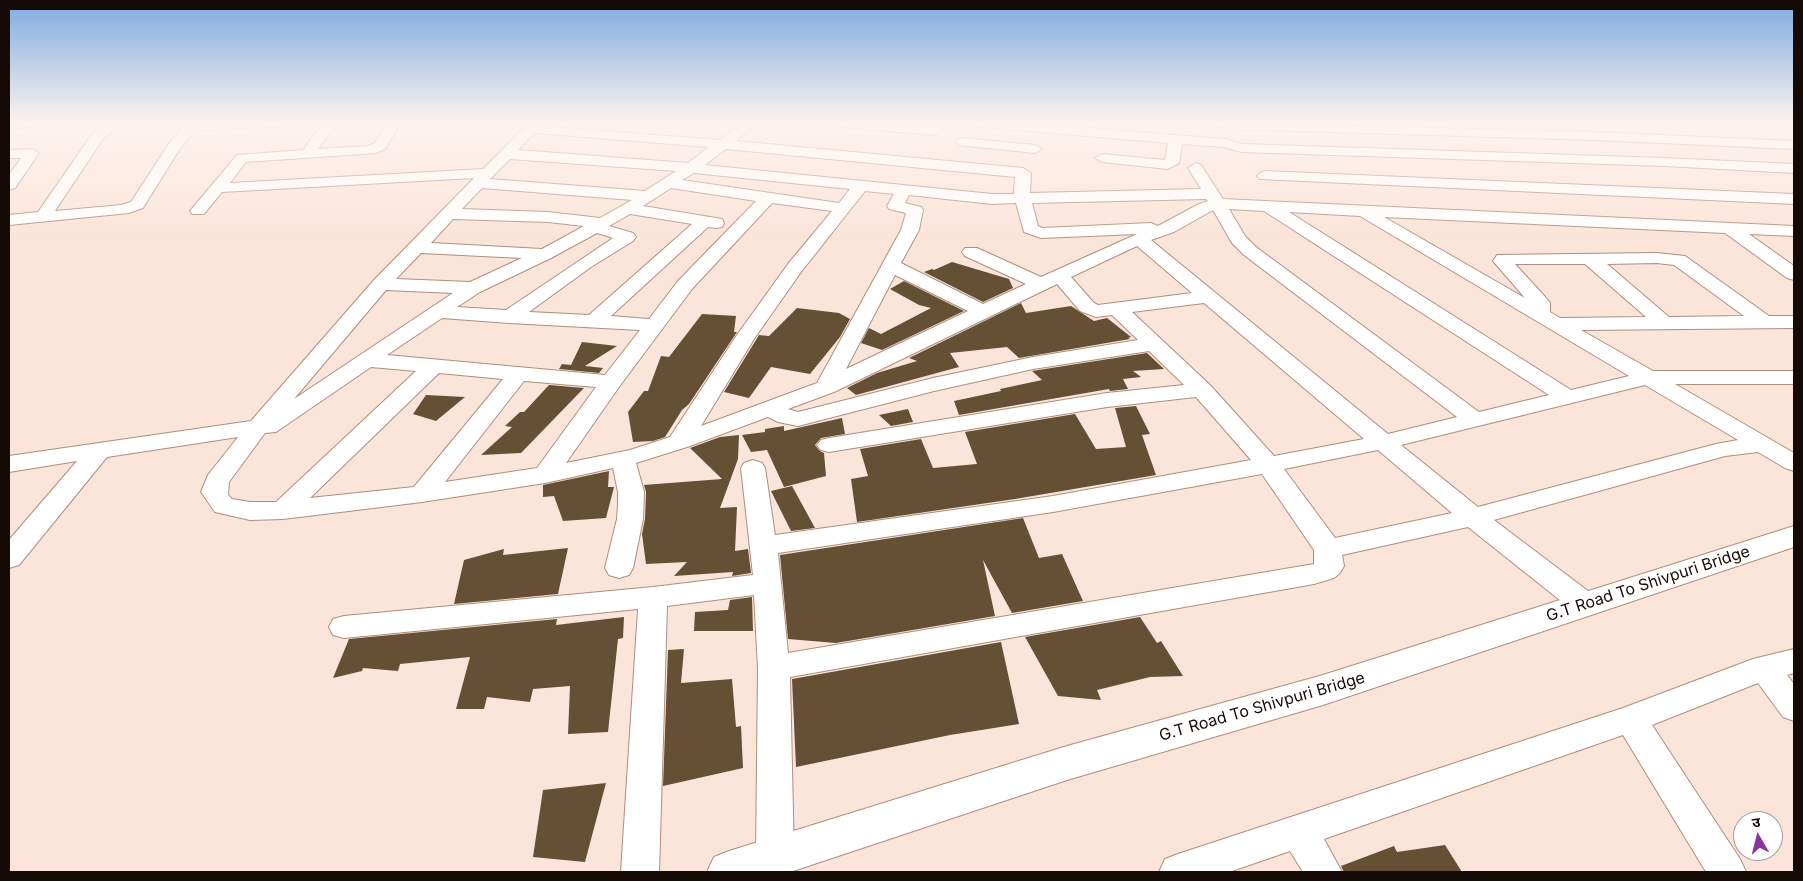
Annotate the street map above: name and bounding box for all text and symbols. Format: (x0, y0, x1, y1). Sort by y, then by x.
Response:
street label: G.T Road To Shivpuri Bridge (1544, 542, 1752, 626)
street label: G.T Road To Shivpuri Bridge (1157, 668, 1367, 746)
north arrow (1733, 811, 1783, 861)
text: उ (1751, 813, 1761, 831)

